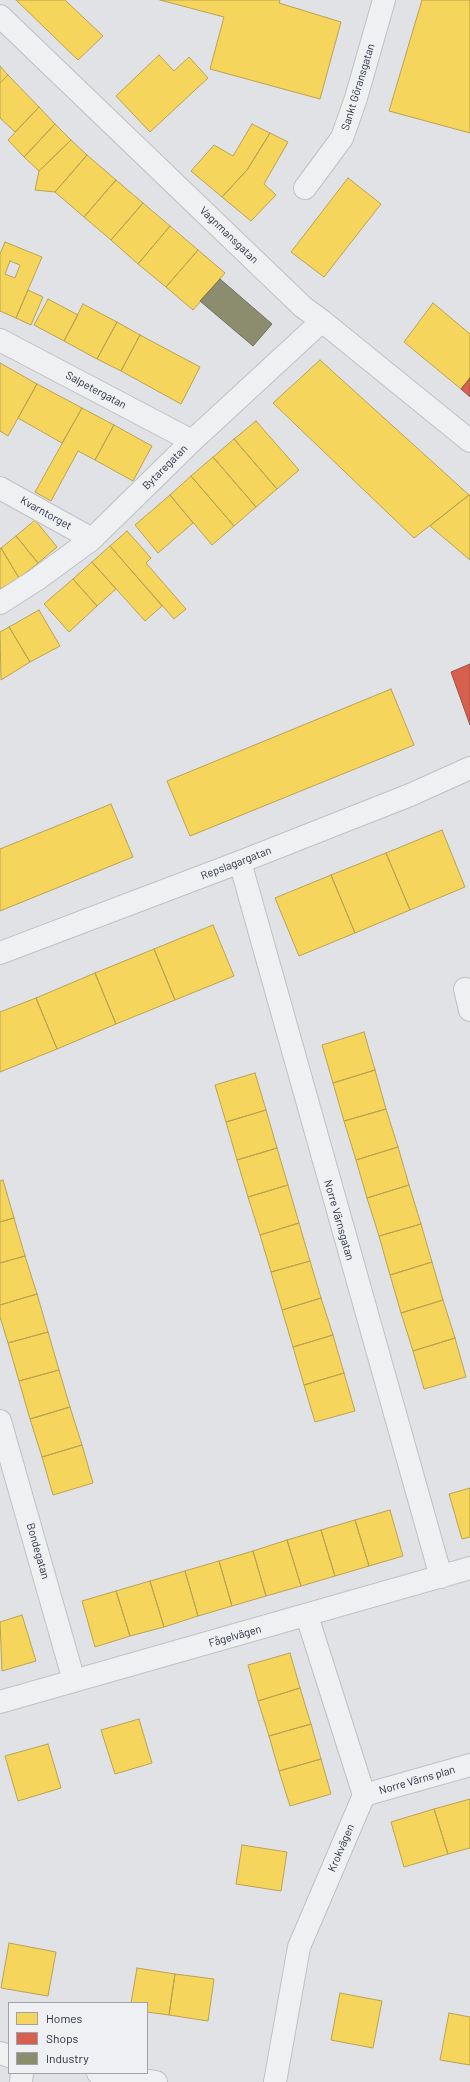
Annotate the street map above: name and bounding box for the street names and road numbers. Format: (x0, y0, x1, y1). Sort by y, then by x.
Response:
street label: Sankt Göransgatan (339, 42, 377, 132)
street label: Vagnmansgatan (197, 204, 261, 266)
street label: Salpetergatan (63, 368, 129, 412)
street label: Bytaregatan (140, 442, 190, 492)
street label: Kvarntorget (18, 494, 74, 532)
street label: Repslagargatan (199, 843, 273, 883)
street label: Norre Värnsgatan (321, 1178, 357, 1262)
street label: Bondegatan (24, 1521, 52, 1581)
street label: Fågelvägen (207, 1622, 263, 1650)
street label: Norre Värns plan (377, 1763, 457, 1797)
street label: Krokvägen (325, 1822, 357, 1874)

